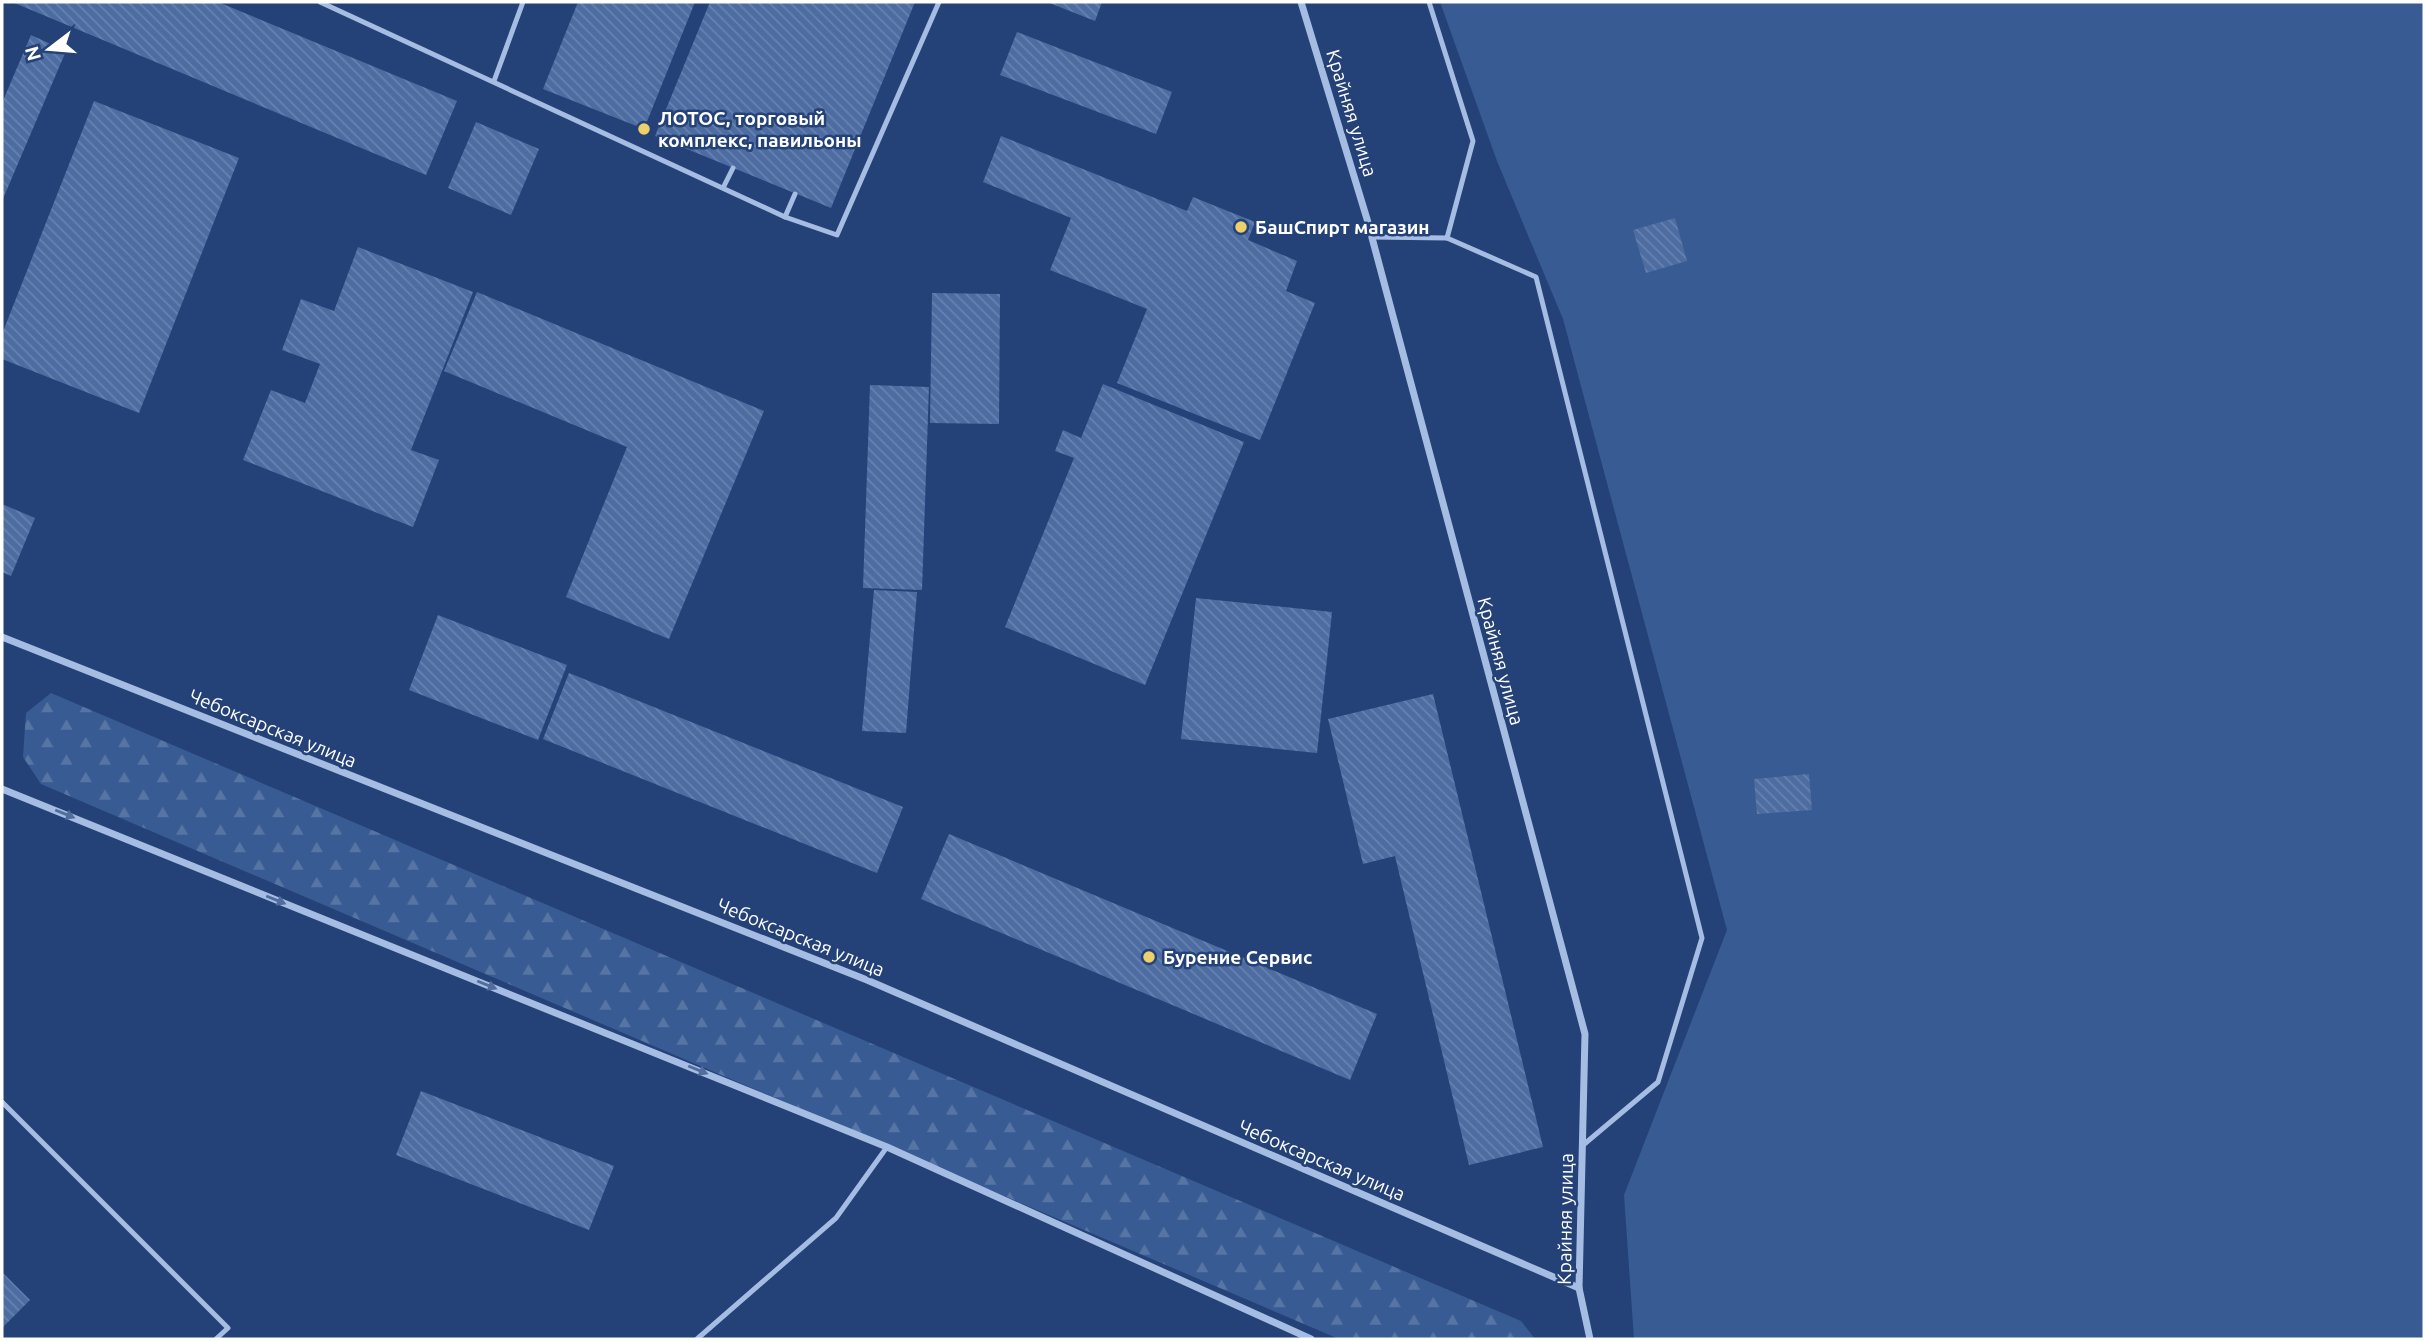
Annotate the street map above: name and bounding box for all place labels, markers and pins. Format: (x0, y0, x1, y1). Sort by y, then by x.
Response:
place label: ЛОТОС, торговый комплекс, павильоны (658, 107, 861, 151)
marker: ЛОТОС, торговый комплекс, павильоны (636, 121, 652, 137)
place label: БашСпирт магазин (1255, 216, 1430, 238)
marker: БашСпирт магазин (1233, 219, 1249, 235)
place label: Бурение Сервис (1163, 946, 1312, 968)
marker: Бурение Сервис (1141, 949, 1157, 965)

